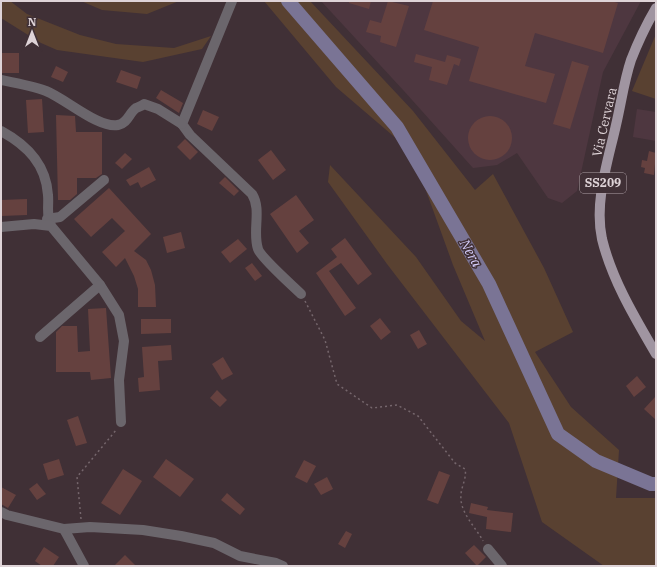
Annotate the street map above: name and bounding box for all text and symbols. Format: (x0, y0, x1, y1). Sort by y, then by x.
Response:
north arrow (12, 12, 52, 52)
text: N (28, 15, 37, 29)
street label: Via Cervara (588, 86, 621, 158)
road number: SS209 (580, 173, 626, 193)
water label: Nera (455, 235, 486, 271)

